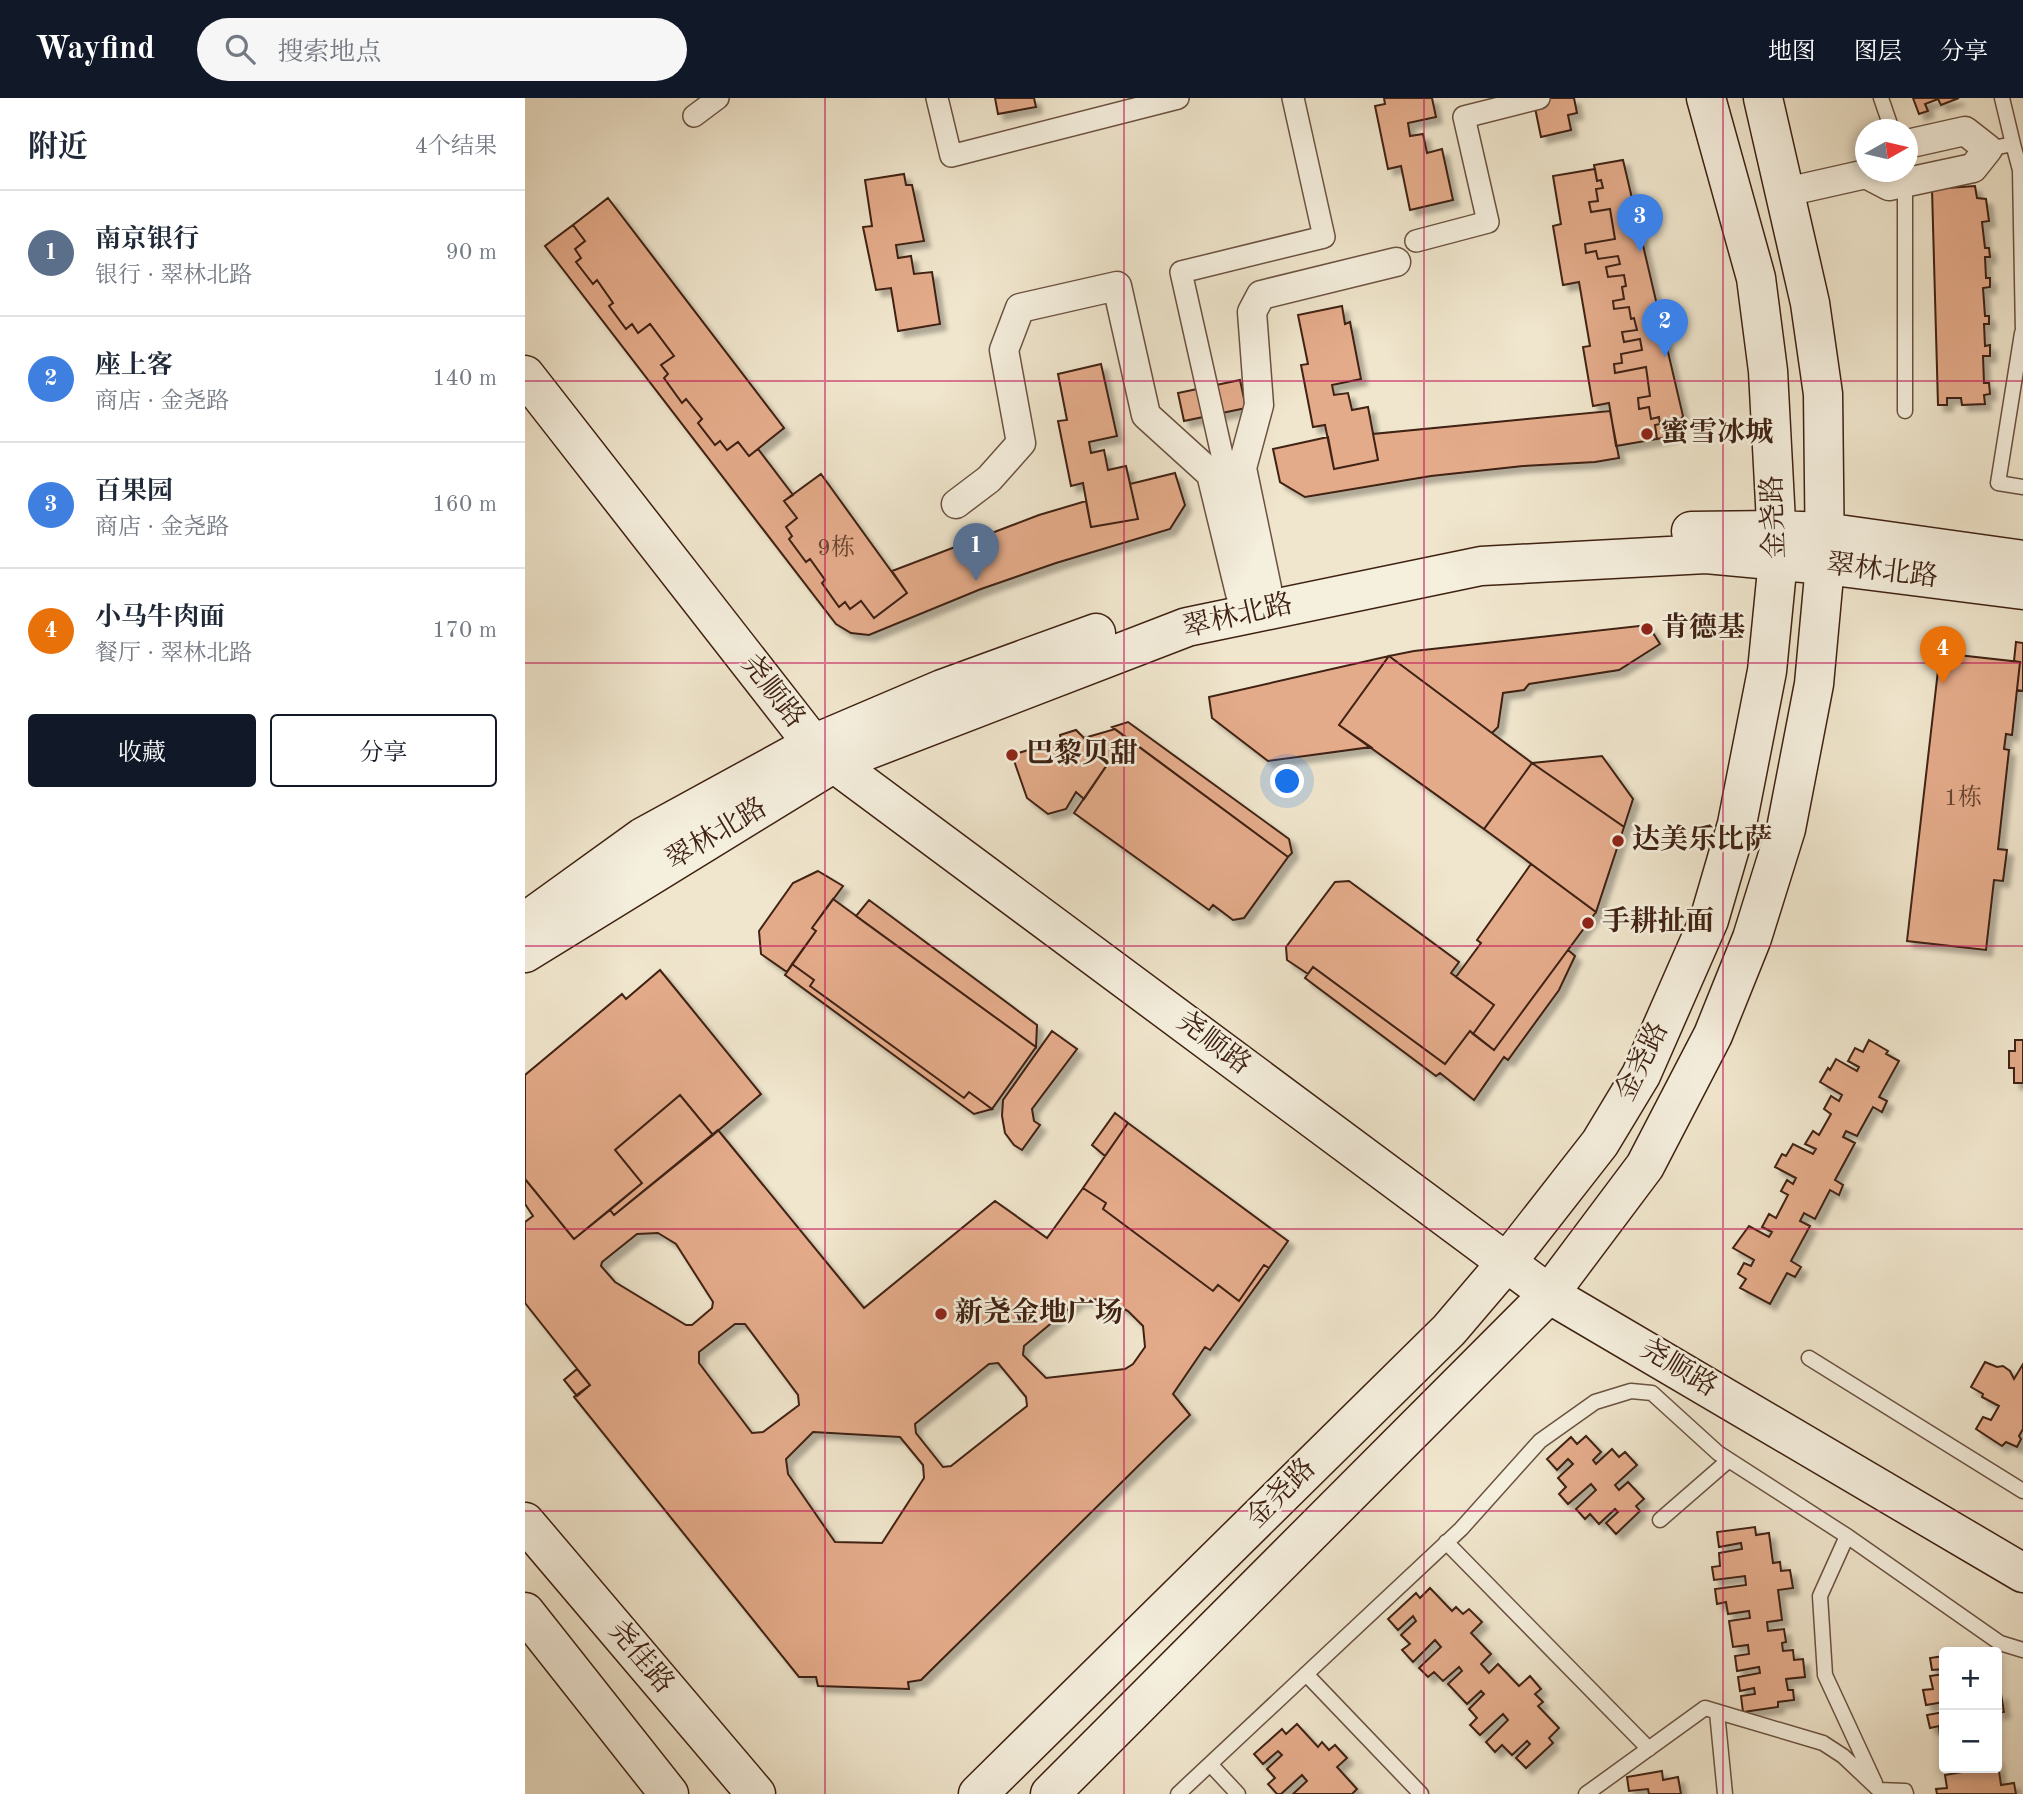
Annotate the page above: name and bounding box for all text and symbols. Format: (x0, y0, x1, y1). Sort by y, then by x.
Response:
search box (197, 18, 687, 81)
icon: search (221, 30, 259, 68)
text: Wayfind (35, 33, 155, 66)
text: 搜索地点 (277, 40, 381, 66)
text: 地图 (1768, 41, 1816, 65)
text: 图层 (1854, 41, 1902, 65)
text: 分享 (1940, 41, 1988, 65)
north arrow (1855, 119, 1918, 182)
text: 附近 (28, 133, 88, 163)
text: 4个结果 (415, 135, 497, 158)
pin: 3 (1617, 194, 1663, 252)
text: 南京银行 (95, 227, 199, 253)
text: 1 (44, 241, 58, 264)
text: 90 m (446, 241, 497, 264)
text: 银行 · 翠林北路 (95, 264, 252, 287)
pin: 2 (1642, 299, 1688, 357)
text: 座上客 (95, 353, 173, 379)
text: 2 (44, 367, 58, 390)
text: 140 m (432, 367, 497, 390)
text: 商店 · 金尧路 (95, 390, 229, 413)
place label: 蜜雪冰城 (1661, 416, 1773, 448)
marker: 蜜雪冰城 (1639, 426, 1655, 442)
street label: 金尧路 (1757, 475, 1790, 560)
text: 百果园 (95, 479, 173, 505)
text: 3 (44, 493, 58, 516)
text: 160 m (432, 493, 497, 516)
text: 商店 · 金尧路 (95, 516, 229, 539)
pin: 1 (953, 523, 999, 581)
house number: 9栋 (817, 534, 855, 561)
street label: 翠林北路 (1825, 548, 1940, 593)
street label: 翠林北路 (1180, 588, 1296, 643)
text: 小马牛肉面 (95, 605, 225, 631)
place label: 肯德基 (1661, 612, 1745, 643)
text: 4 (44, 619, 58, 642)
text: 170 m (432, 619, 497, 642)
marker: 肯德基 (1639, 621, 1655, 637)
pin: 4 (1920, 626, 1966, 684)
text: 餐厅 · 翠林北路 (95, 642, 252, 665)
street label: 尧顺路 (735, 648, 811, 734)
button: 收藏 (28, 714, 256, 787)
button: 分享 (270, 714, 497, 787)
place label: 巴黎贝甜 (1026, 738, 1138, 769)
marker: 巴黎贝甜 (1004, 747, 1020, 763)
your location (1270, 764, 1304, 798)
house number: 1栋 (1944, 784, 1982, 811)
street label: 翠林北路 (660, 792, 772, 876)
place label: 达美乐比萨 (1632, 824, 1772, 855)
marker: 达美乐比萨 (1610, 833, 1626, 849)
place label: 手耕扯面 (1602, 905, 1714, 937)
marker: 手耕扯面 (1580, 915, 1596, 931)
street label: 尧顺路 (1171, 1005, 1257, 1080)
street label: 金尧路 (1609, 1017, 1674, 1106)
place label: 新尧金地广场 (955, 1296, 1123, 1328)
marker: 新尧金地广场 (933, 1306, 949, 1322)
street label: 尧顺路 (1635, 1333, 1723, 1403)
street label: 金尧路 (1240, 1452, 1322, 1534)
street label: 尧佳路 (602, 1615, 680, 1699)
map controls (1939, 1647, 2002, 1773)
button: + (1939, 1647, 2002, 1710)
button: − (1939, 1710, 2002, 1773)

